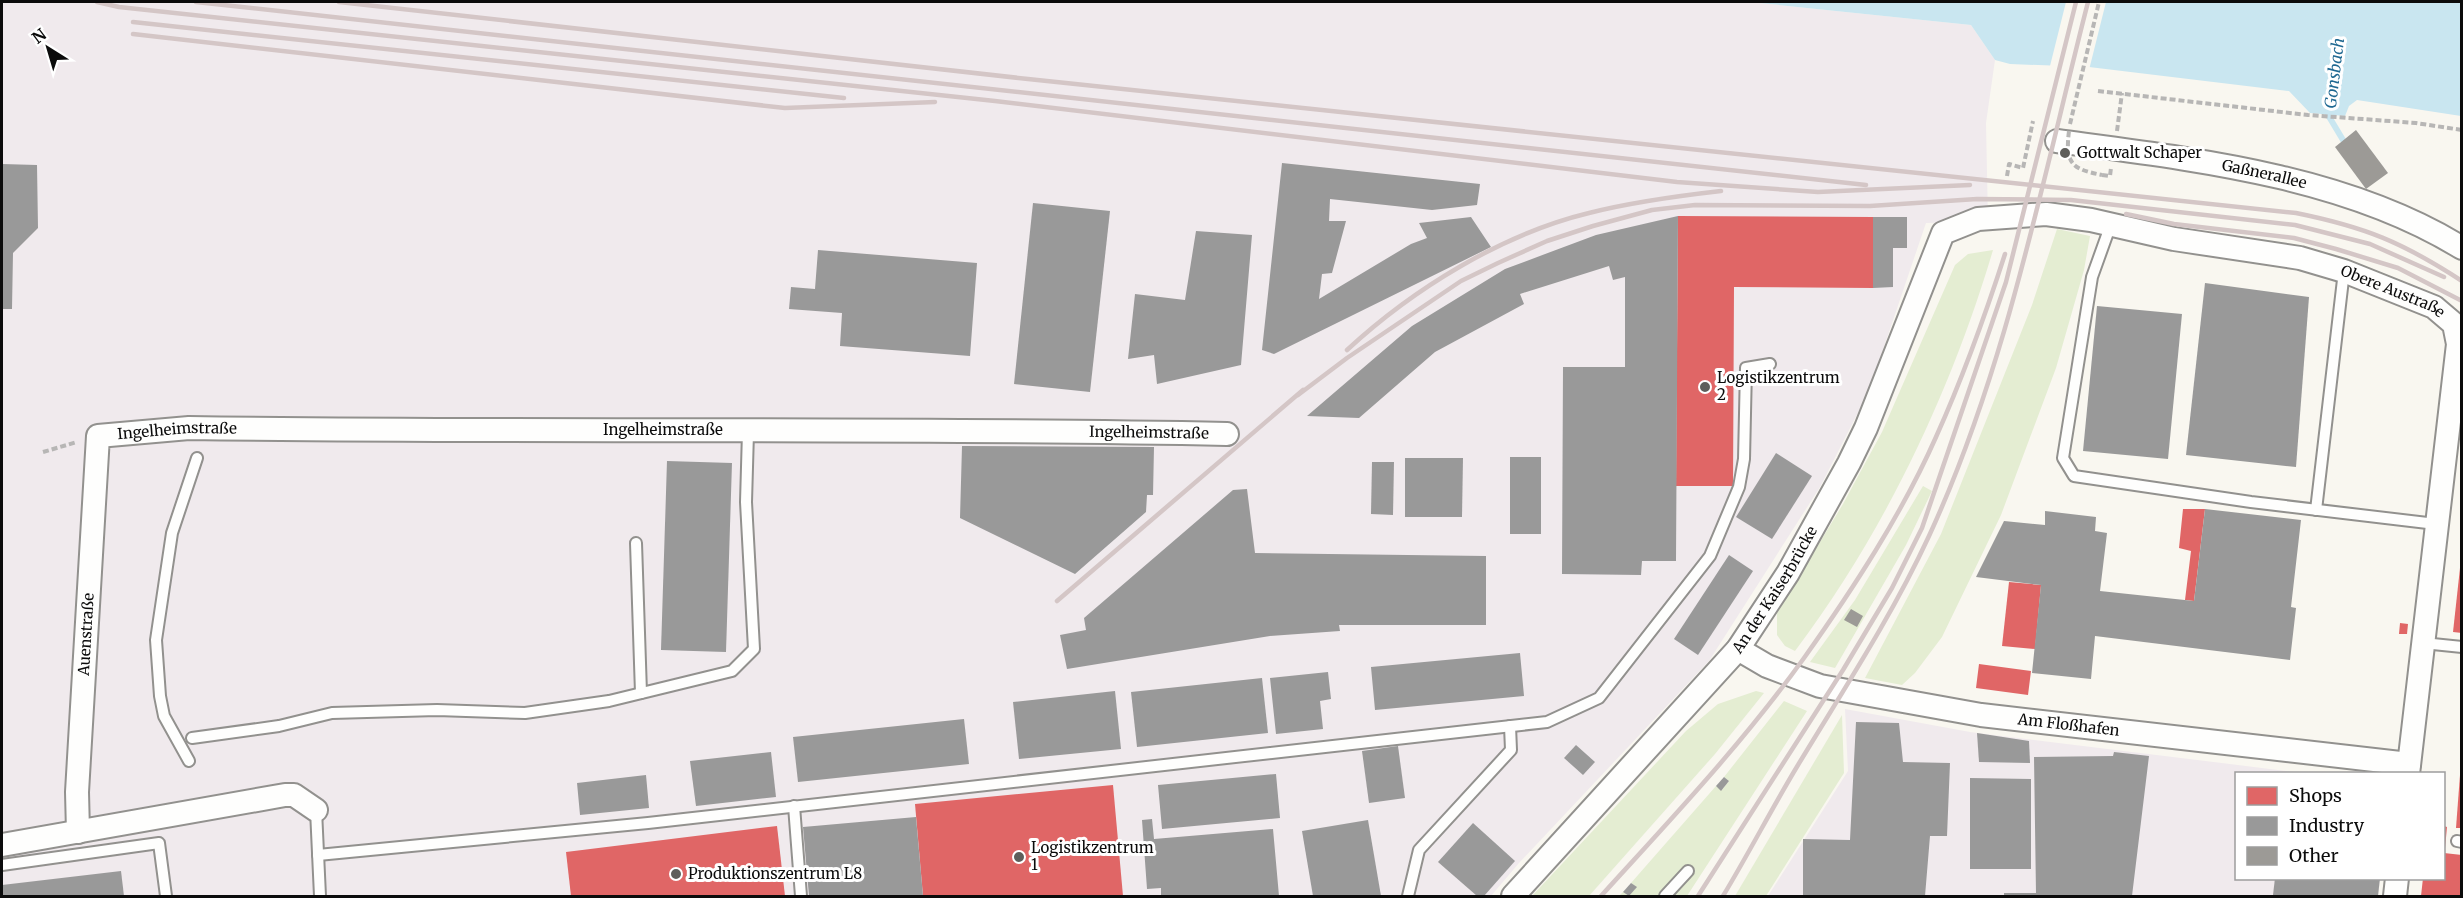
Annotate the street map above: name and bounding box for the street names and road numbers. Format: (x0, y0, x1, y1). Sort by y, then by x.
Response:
street label: Gaßnerallee (2220, 155, 2309, 193)
street label: Obere Austraße (2338, 261, 2449, 321)
street label: Ingelheimstraße (117, 418, 237, 443)
street label: Ingelheimstraße (603, 420, 723, 439)
street label: Ingelheimstraße (1089, 422, 1209, 443)
street label: An der Kaiserbrücke (1727, 522, 1821, 658)
street label: Auenstraße (74, 592, 98, 677)
street label: Am Floßhafen (2016, 709, 2121, 740)

